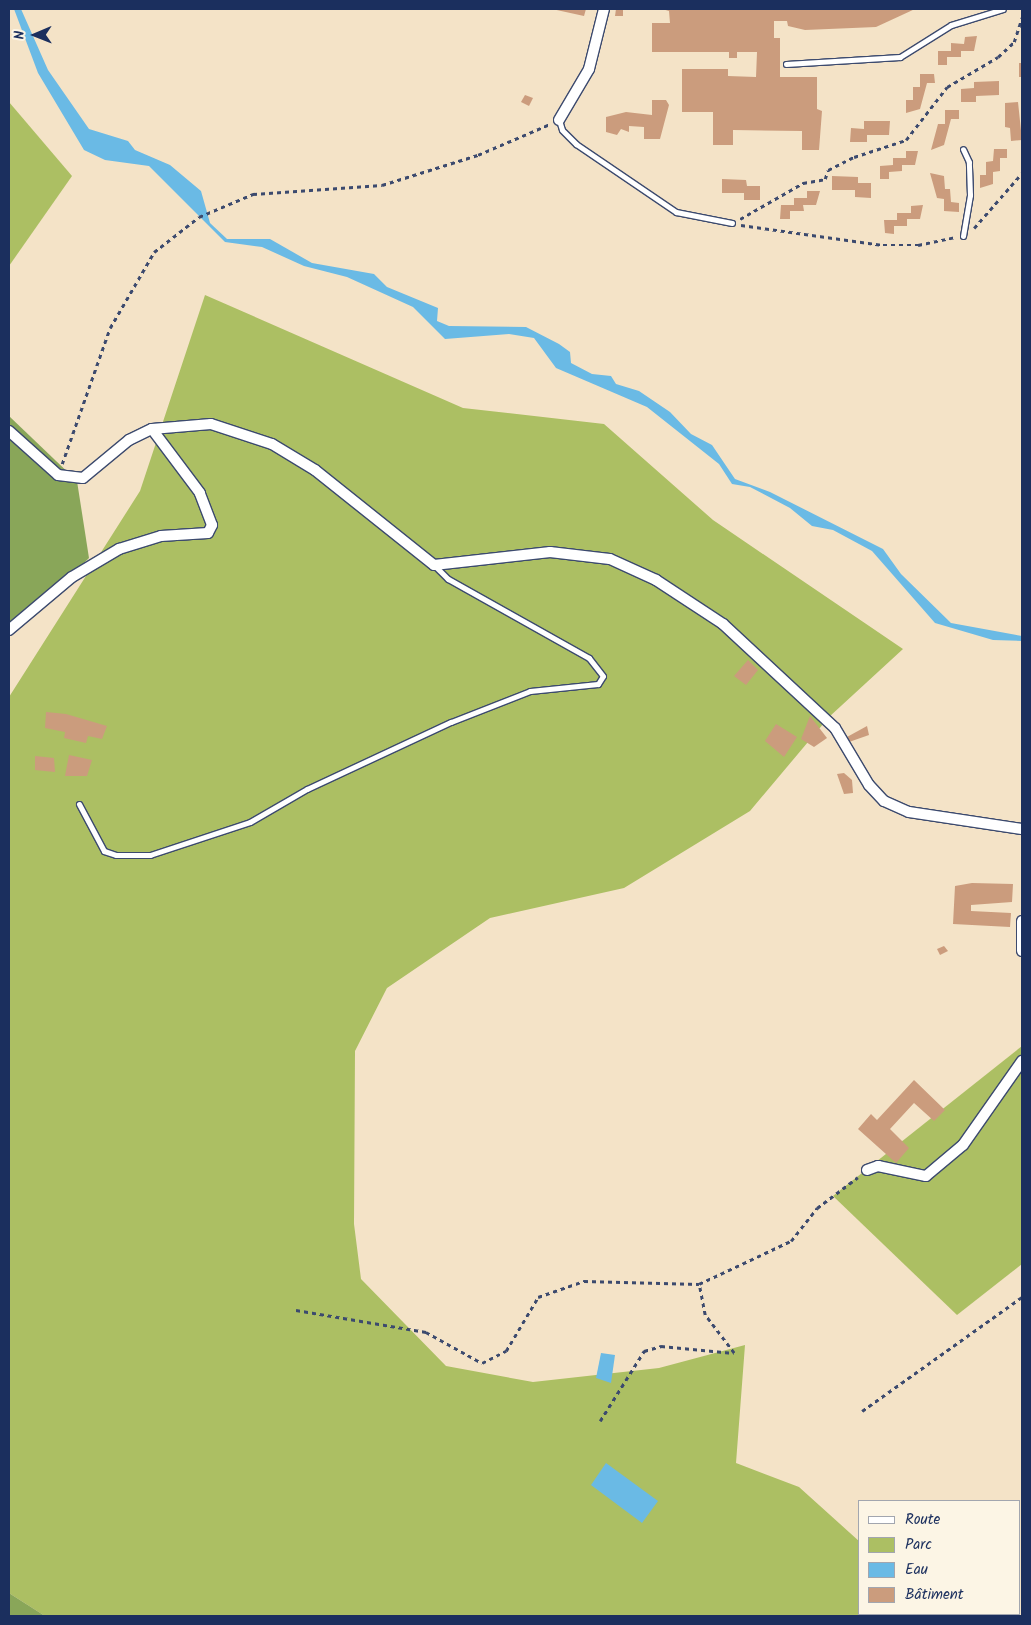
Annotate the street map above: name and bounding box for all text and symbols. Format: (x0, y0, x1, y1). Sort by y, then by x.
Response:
north arrow (10, 10, 60, 60)
text: N (9, 31, 31, 40)
legend (858, 1500, 1021, 1615)
text: Route (905, 1508, 940, 1532)
text: Parc (905, 1533, 932, 1557)
text: Eau (905, 1558, 928, 1582)
text: Bâtiment (905, 1583, 964, 1607)

